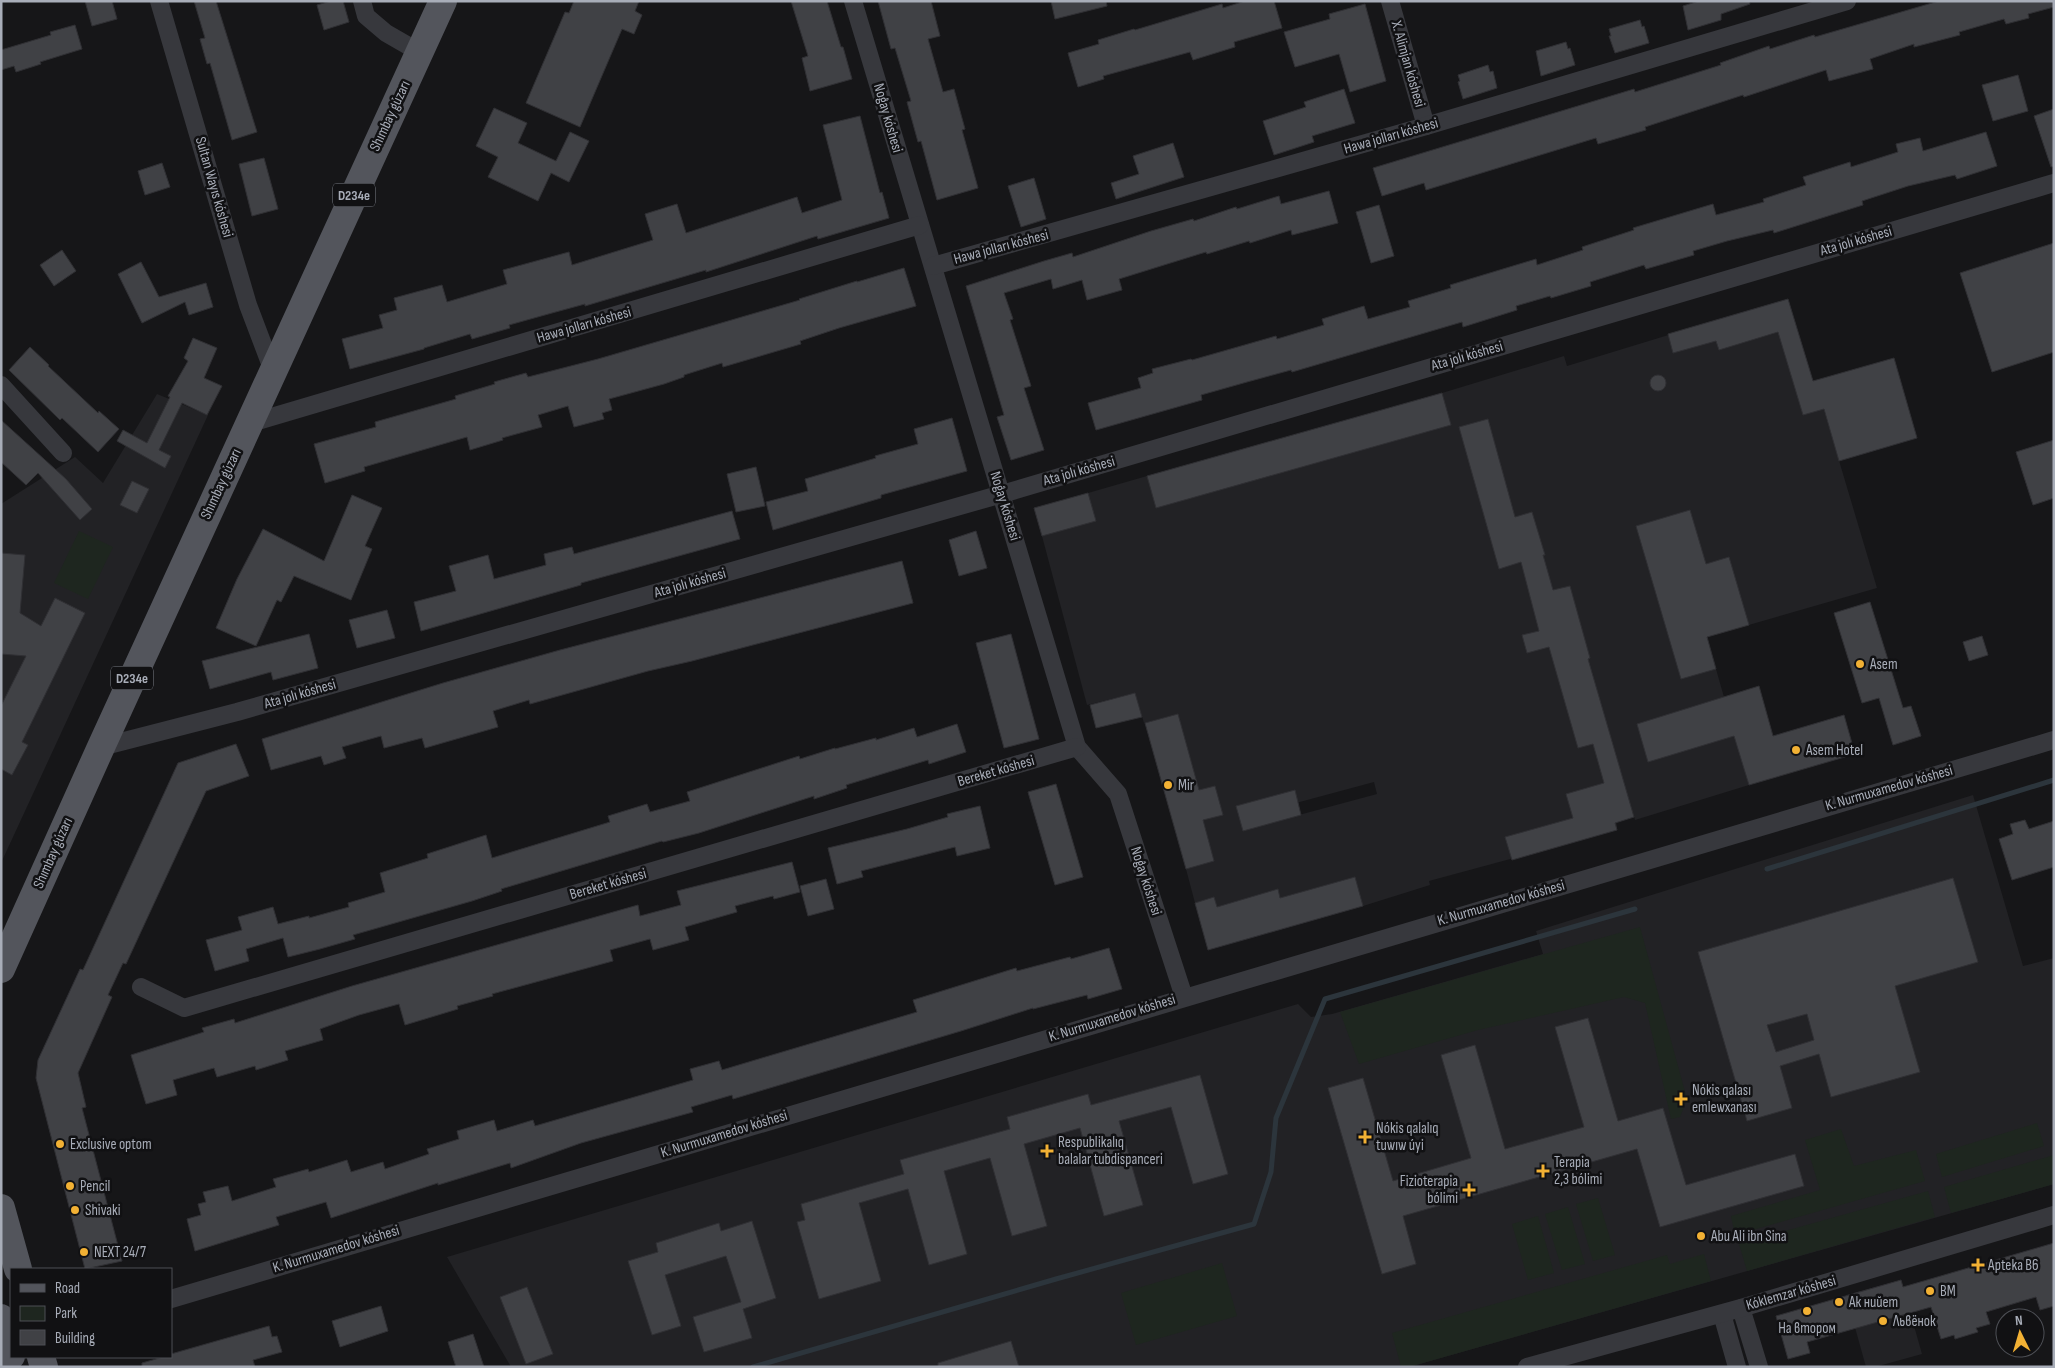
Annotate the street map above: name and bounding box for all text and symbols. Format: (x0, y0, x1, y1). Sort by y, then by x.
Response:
street label: X. Alimjan kóshesi (1386, 18, 1429, 109)
street label: Shımbay gúzarı (365, 78, 415, 154)
street label: Noǵay kóshesi (869, 81, 907, 155)
street label: Hawa jolları kóshesi (1342, 113, 1441, 159)
street label: Sultan Wayıs kóshesi (191, 135, 237, 240)
road number: D234e (333, 184, 375, 206)
street label: Ata jolı kóshesi (1817, 222, 1894, 261)
street label: Hawa jolları kóshesi (952, 225, 1051, 269)
street label: Hawa jolları kóshesi (535, 302, 634, 348)
street label: Ata jolı kóshesi (1428, 337, 1505, 376)
street label: Shımbay gúzarı (196, 446, 246, 522)
street label: Ata jolı kóshesi (1040, 452, 1117, 491)
street label: Noǵay kóshesi (986, 469, 1025, 543)
street label: Ata jolı kóshesi (651, 564, 728, 603)
place label: Asem (1869, 655, 1898, 674)
marker: Asem (1854, 658, 1866, 670)
road number: D234e (111, 666, 153, 690)
street label: Ata jolı kóshesi (261, 675, 338, 714)
place label: Asem Hotel (1805, 741, 1863, 760)
marker: Asem Hotel (1790, 744, 1802, 756)
street label: Bereket kóshesi (955, 751, 1037, 791)
street label: K. Nurmuxamedov kóshesi (1823, 761, 1955, 815)
place label: Mir (1178, 776, 1195, 795)
marker: Mir (1162, 779, 1174, 791)
street label: Shımbay gúzarı (29, 814, 77, 892)
street label: Noǵay kóshesi (1126, 844, 1166, 918)
street label: Bereket kóshesi (567, 864, 649, 904)
street label: K. Nurmuxamedov kóshesi (1435, 876, 1567, 930)
street label: K. Nurmuxamedov kóshesi (1046, 990, 1178, 1046)
place label: Nókis qalası emlewxanası (1692, 1081, 1756, 1117)
marker: Nókis qalası emlewxanası (1674, 1092, 1688, 1106)
street label: K. Nurmuxamedov kóshesi (658, 1106, 790, 1162)
place label: Nókis qalalıq tuwıw úyi (1376, 1119, 1439, 1155)
marker: Nókis qalalıq tuwıw úyi (1358, 1130, 1372, 1144)
place label: Respublikalıq balalar tubdispanceri (1058, 1133, 1163, 1169)
place label: Exclusive optom (70, 1135, 152, 1154)
marker: Exclusive optom (54, 1138, 66, 1150)
marker: Respublikalıq balalar tubdispanceri (1040, 1144, 1054, 1158)
place label: Terapia 2,3 bólimi (1554, 1153, 1602, 1189)
marker: Terapia 2,3 bólimi (1536, 1164, 1550, 1178)
place label: Fizioterapia bólimi (1400, 1172, 1458, 1208)
place label: Pencil (80, 1177, 110, 1196)
marker: Pencil (64, 1180, 76, 1192)
marker: Fizioterapia bólimi (1462, 1183, 1476, 1197)
place label: Shivaki (85, 1201, 121, 1220)
marker: Shivaki (69, 1204, 81, 1216)
street label: K. Nurmuxamedov kóshesi (270, 1221, 402, 1277)
place label: Abu Ali ibn Sina (1710, 1227, 1787, 1246)
marker: Abu Ali ibn Sina (1695, 1230, 1707, 1242)
place label: NEXT 24/7 (94, 1243, 146, 1262)
marker: NEXT 24/7 (78, 1246, 90, 1258)
place label: Apteka B6 (1987, 1256, 2039, 1275)
marker: Apteka B6 (1972, 1259, 1984, 1271)
legend (10, 1268, 172, 1358)
street label: Kóklemzar kóshesi (1744, 1271, 1838, 1315)
text: Road (55, 1279, 80, 1298)
place label: BM (1940, 1282, 1956, 1301)
marker: BM (1924, 1285, 1936, 1297)
place label: Ак нийет (1848, 1293, 1898, 1312)
marker: Ак нийет (1833, 1296, 1845, 1308)
text: Park (55, 1304, 77, 1323)
marker: На втором (1801, 1305, 1813, 1317)
north arrow (1995, 1308, 2045, 1358)
place label: Львёнок (1892, 1312, 1936, 1331)
text: N (2014, 1312, 2023, 1329)
marker: Львёнок (1877, 1315, 1889, 1327)
place label: На втором (1778, 1319, 1836, 1338)
text: Building (55, 1329, 95, 1348)

